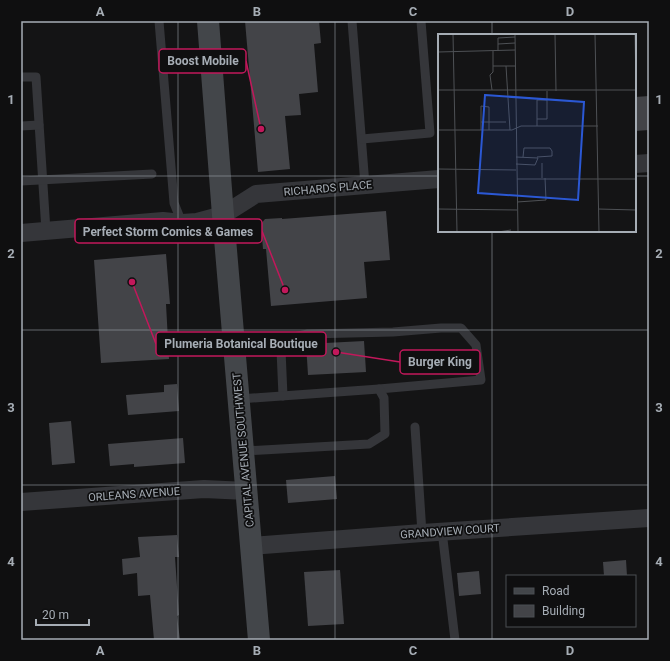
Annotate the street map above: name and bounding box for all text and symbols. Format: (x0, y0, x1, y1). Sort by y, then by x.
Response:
text: A (96, 4, 105, 19)
text: B (253, 4, 261, 19)
text: C (409, 4, 418, 19)
text: D (566, 4, 574, 19)
inset map (438, 34, 636, 232)
callout: Boost Mobile (159, 49, 246, 73)
text: Boost Mobile (167, 54, 239, 68)
text: 1 (7, 92, 15, 107)
text: 1 (655, 92, 663, 107)
street label: RICHARDS PLACE (283, 178, 373, 199)
callout: Perfect Storm Comics & Games (75, 219, 262, 243)
text: Perfect Storm Comics & Games (83, 225, 253, 239)
text: 2 (7, 246, 15, 261)
text: 2 (655, 246, 663, 261)
callout: Plumeria Botanical Boutique (156, 332, 326, 356)
text: Plumeria Botanical Boutique (164, 337, 318, 351)
callout: Burger King (400, 350, 480, 374)
text: Burger King (408, 355, 472, 369)
street label: CAPITAL AVENUE SOUTHWEST (230, 372, 257, 528)
text: 3 (7, 400, 15, 415)
text: 3 (655, 400, 663, 415)
street label: ORLEANS AVENUE (88, 485, 180, 504)
street label: GRANDVIEW COURT (400, 521, 501, 541)
text: 4 (7, 554, 15, 569)
text: 4 (655, 554, 663, 569)
legend (506, 575, 636, 627)
text: Road (542, 584, 570, 598)
scale bar (36, 601, 89, 627)
text: Building (542, 604, 585, 618)
text: 20 m (42, 608, 69, 622)
text: A (96, 643, 105, 658)
text: B (253, 643, 261, 658)
text: C (409, 643, 418, 658)
text: D (566, 643, 574, 658)

